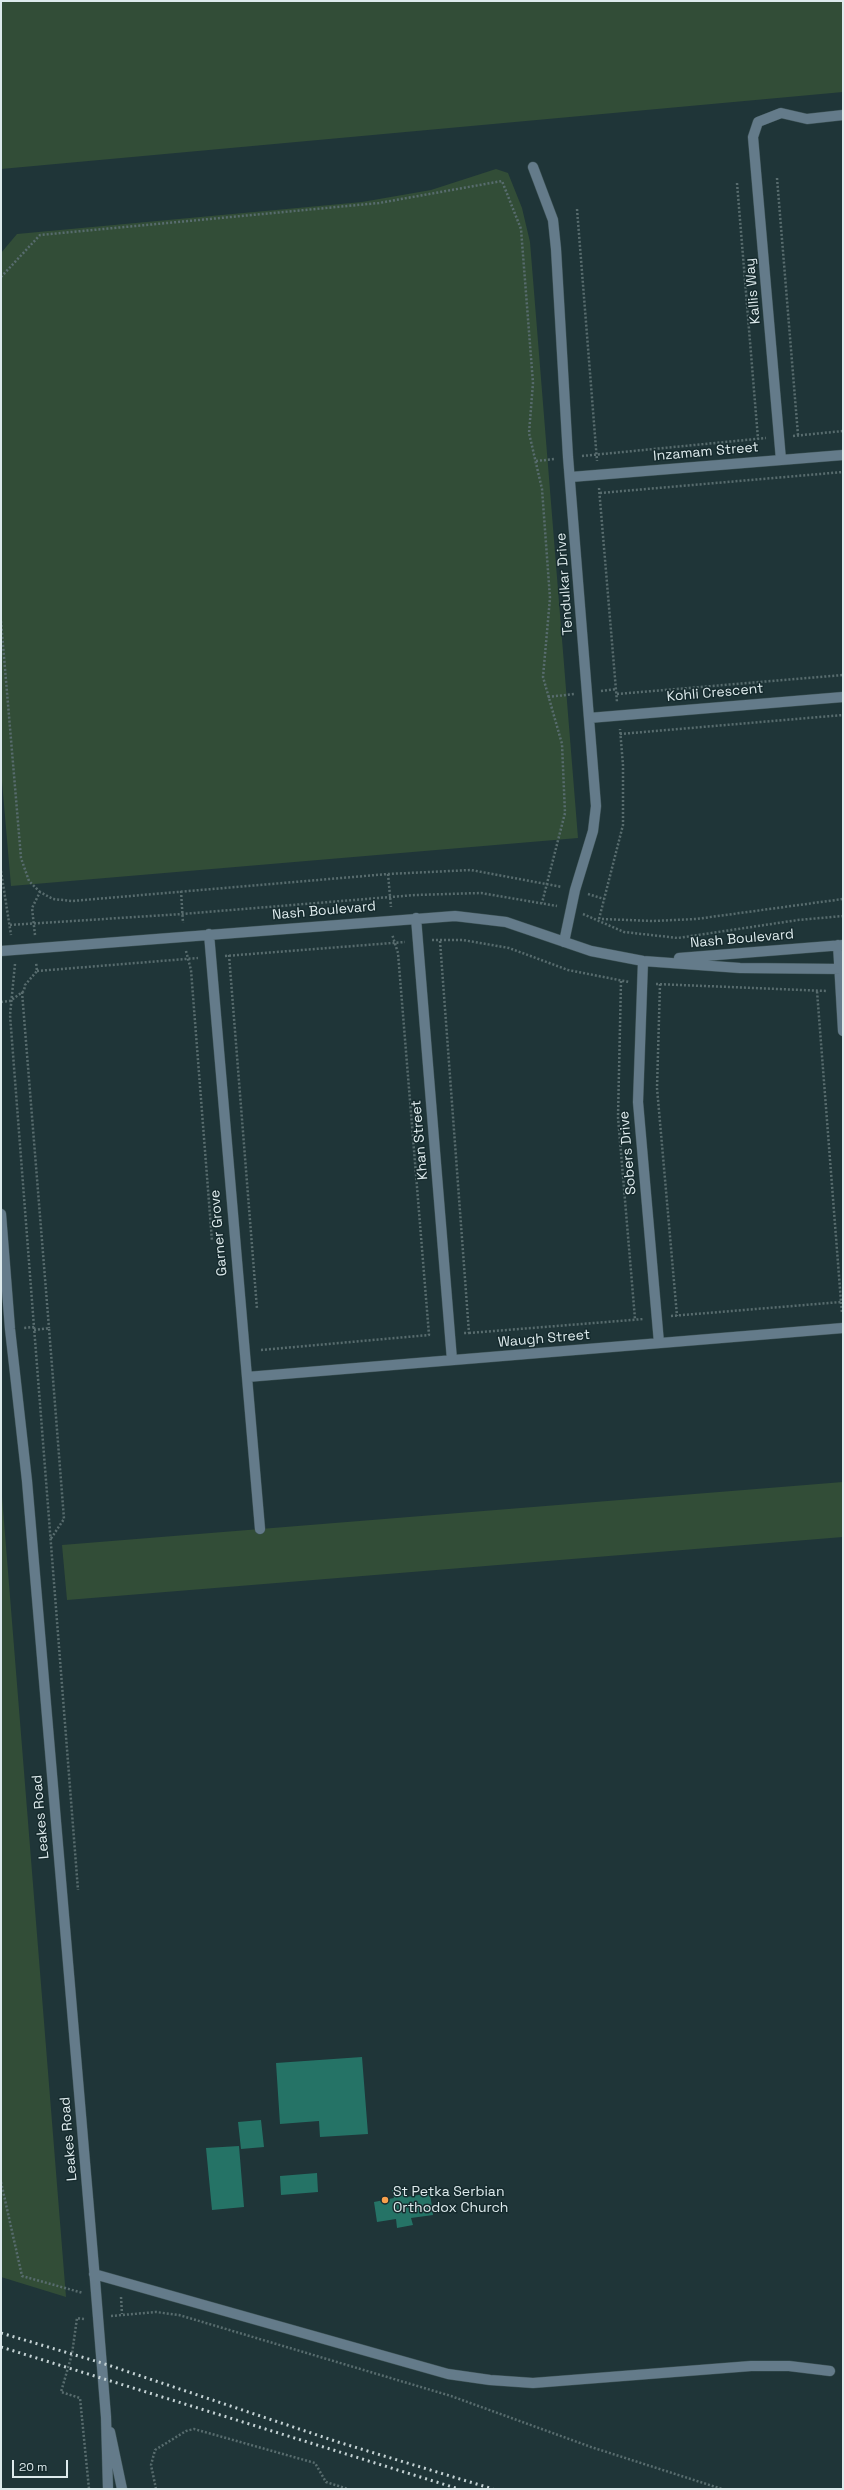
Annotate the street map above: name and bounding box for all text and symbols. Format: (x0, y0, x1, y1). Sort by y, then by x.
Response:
street label: Kallis Way (742, 257, 764, 325)
street label: Inzamam Street (653, 439, 759, 465)
street label: Tendulkar Drive (553, 532, 577, 636)
street label: Kohli Crescent (666, 680, 764, 706)
street label: Nash Boulevard (271, 898, 377, 924)
street label: Nash Boulevard (689, 926, 795, 952)
street label: Khan Street (408, 1099, 432, 1181)
street label: Sobers Drive (616, 1110, 640, 1196)
street label: Garner Grove (207, 1189, 231, 1277)
street label: Waugh Street (497, 1327, 591, 1351)
street label: Leakes Road (29, 1774, 53, 1860)
street label: Leakes Road (57, 2096, 81, 2182)
place label: St Petka Serbian Orthodox Church (393, 2184, 508, 2216)
marker: St Petka Serbian Orthodox Church (380, 2195, 390, 2205)
scale bar (14, 2452, 70, 2478)
text: 20 m (19, 2459, 47, 2475)

